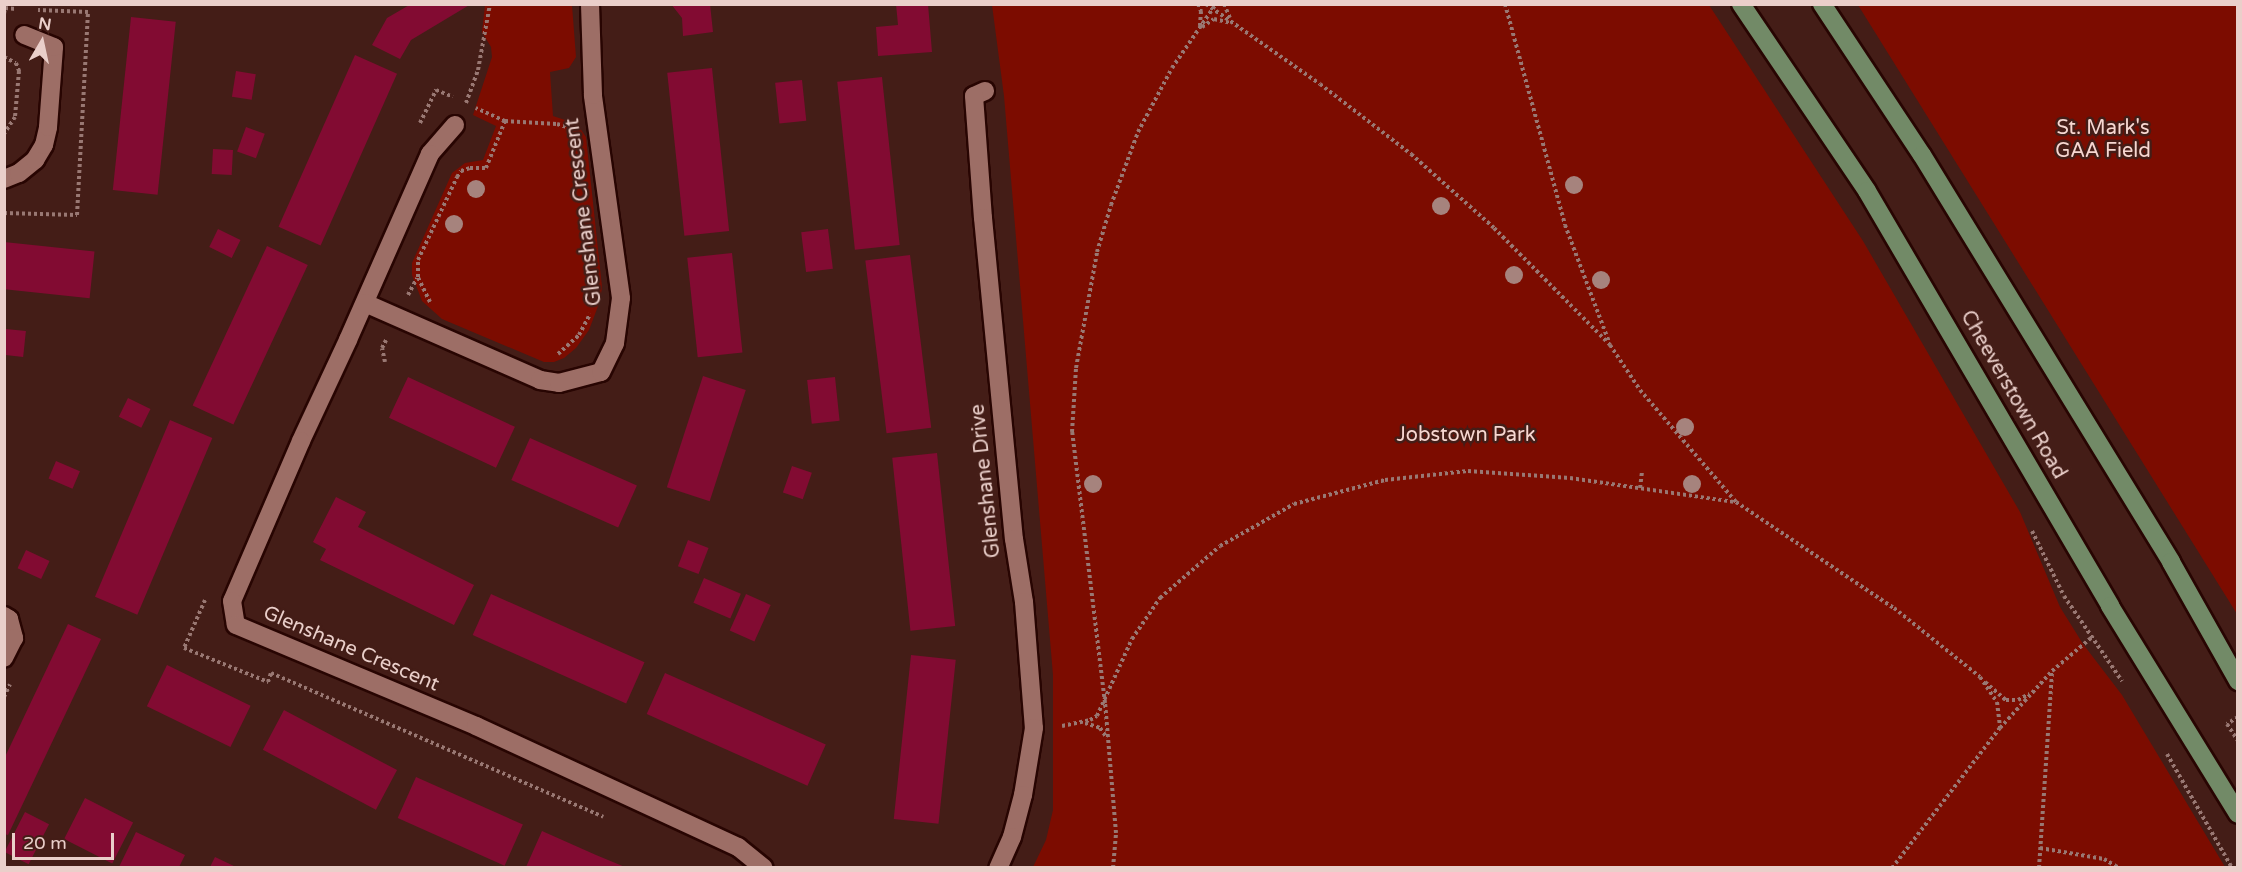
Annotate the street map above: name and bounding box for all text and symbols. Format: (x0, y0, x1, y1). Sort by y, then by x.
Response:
north arrow (12, 12, 72, 72)
text: N (37, 13, 53, 35)
street label: Glenshane Crescent (561, 117, 607, 307)
park label: St. Mark's GAA Field (2055, 117, 2151, 164)
street label: Cheeverstown Road (1955, 306, 2071, 484)
street label: Glenshane Drive (966, 403, 1006, 559)
park label: Jobstown Park (1396, 423, 1536, 447)
street label: Glenshane Crescent (259, 601, 443, 697)
scale bar (15, 821, 117, 859)
text: 20 m (23, 832, 67, 854)

